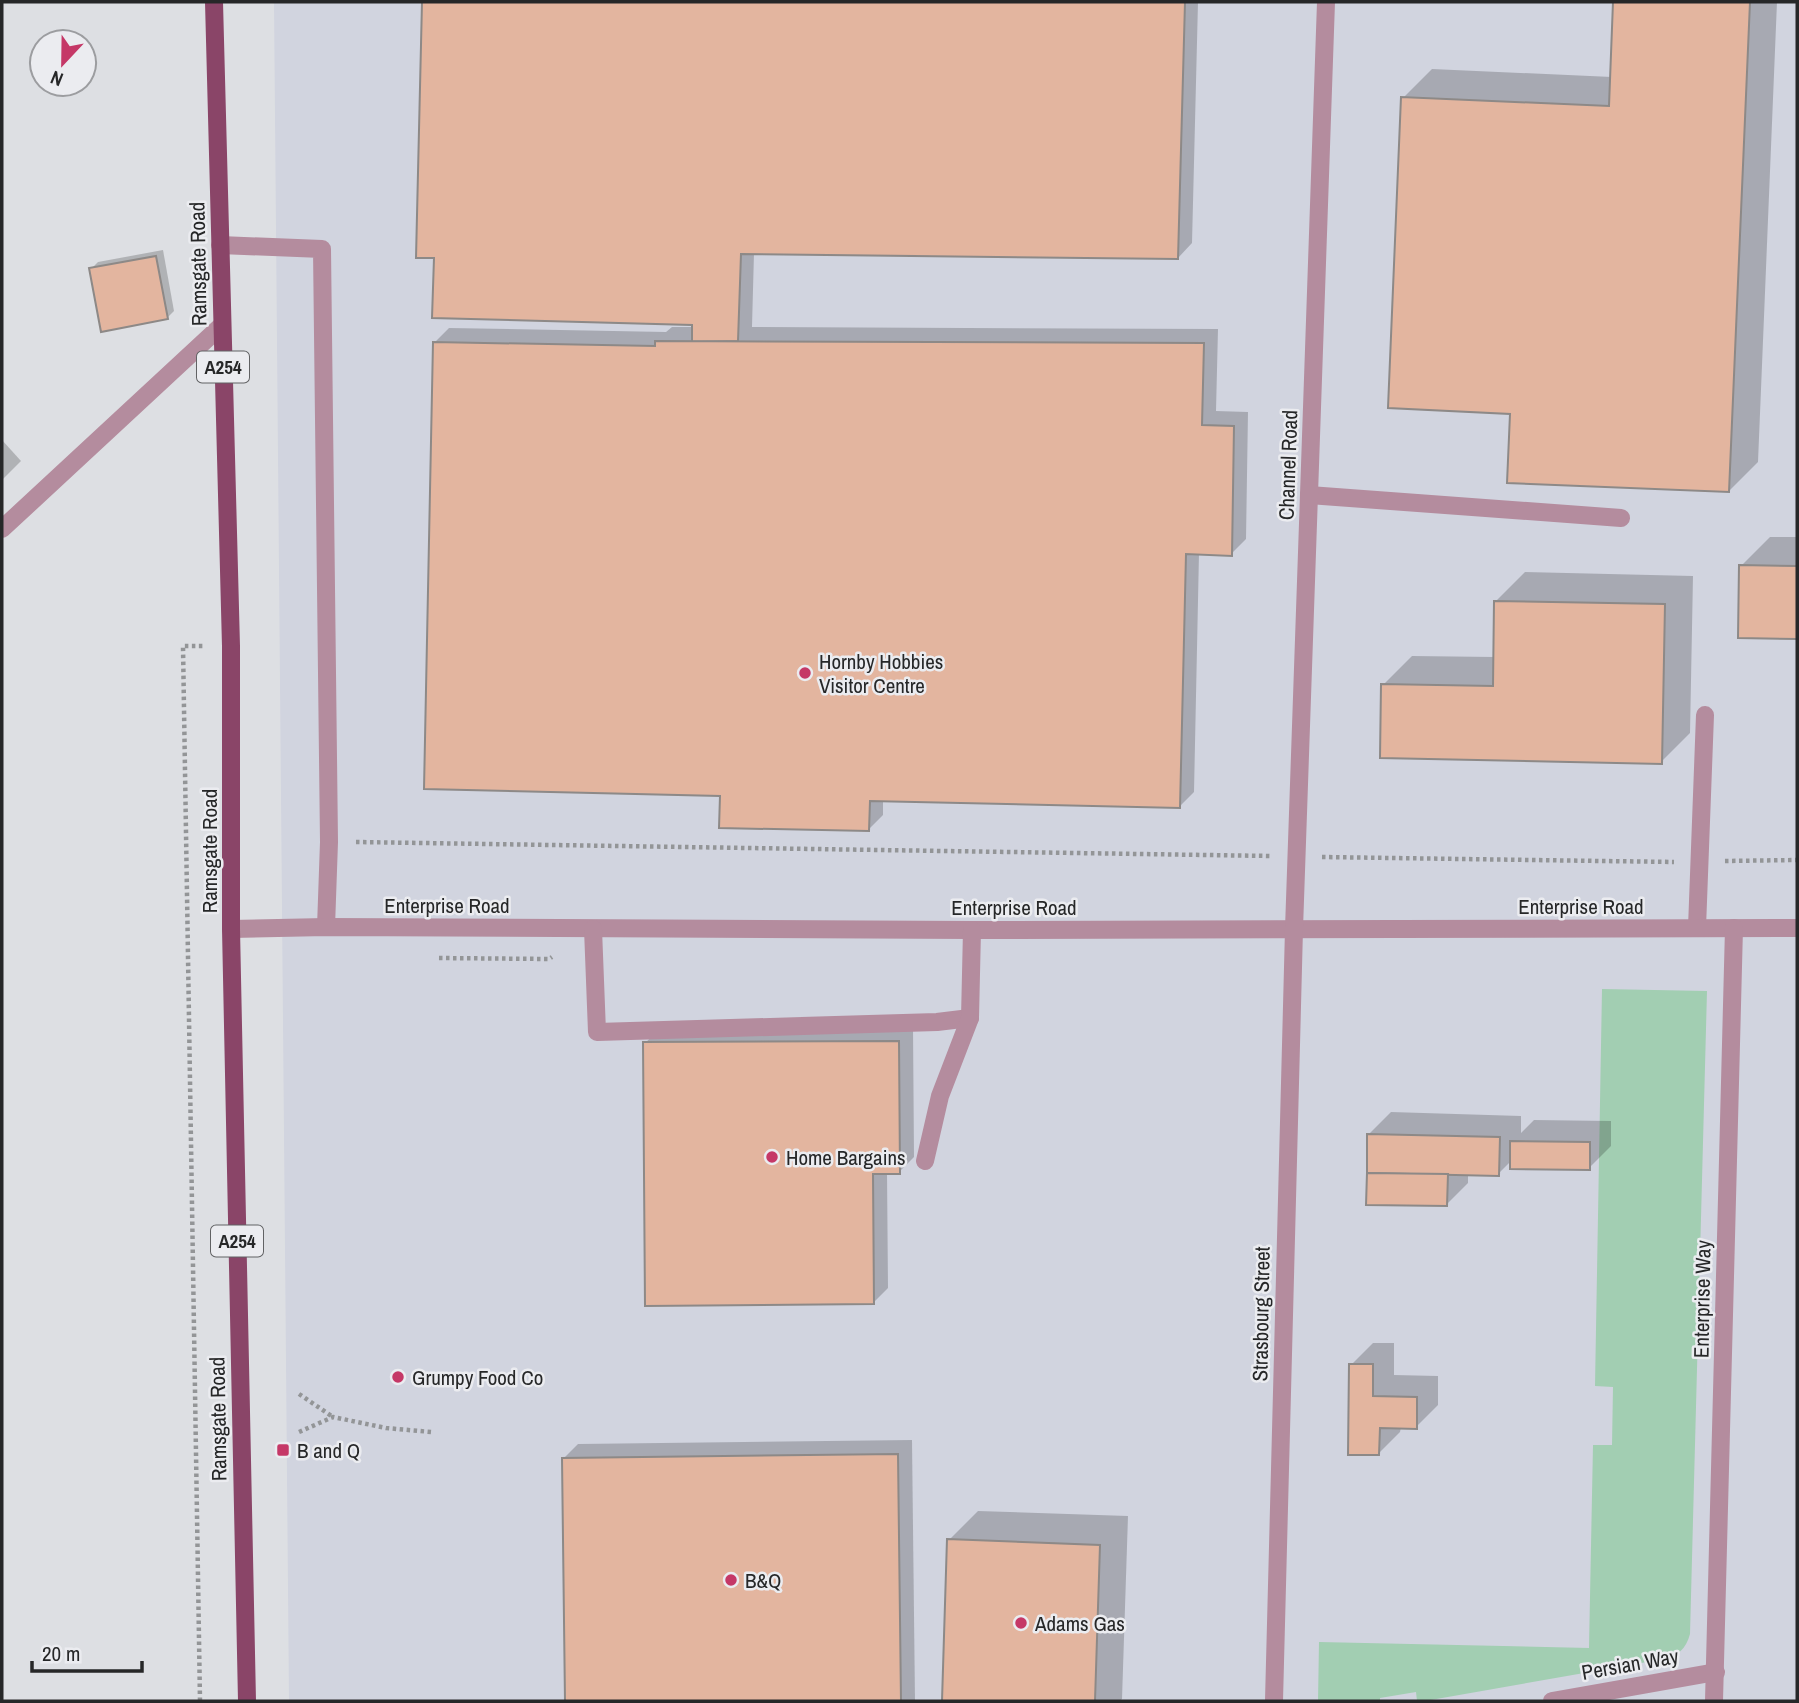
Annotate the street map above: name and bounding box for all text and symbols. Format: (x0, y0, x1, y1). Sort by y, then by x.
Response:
north arrow (28, 28, 98, 98)
text: N (47, 65, 67, 93)
street label: Ramsgate Road (182, 202, 214, 326)
road number: A254 (197, 352, 249, 382)
street label: Channel Road (1272, 409, 1304, 521)
place label: Hornby Hobbies Visitor Centre (819, 647, 943, 700)
marker: Hornby Hobbies Visitor Centre (797, 665, 813, 681)
street label: Ramsgate Road (195, 789, 224, 913)
street label: Enterprise Road (384, 891, 510, 920)
street label: Enterprise Road (1518, 892, 1644, 921)
street label: Enterprise Road (951, 893, 1077, 922)
place label: Home Bargains (786, 1143, 906, 1172)
marker: Home Bargains (764, 1149, 780, 1165)
road number: A254 (211, 1226, 263, 1256)
street label: Enterprise Way (1686, 1239, 1718, 1358)
street label: Strasbourg Street (1245, 1246, 1277, 1382)
street label: Ramsgate Road (202, 1357, 234, 1481)
place label: Grumpy Food Co (412, 1363, 543, 1392)
marker: Grumpy Food Co (390, 1369, 406, 1385)
place label: B and Q (297, 1436, 360, 1465)
marker: B and Q (275, 1442, 291, 1458)
place label: B&Q (745, 1566, 781, 1595)
marker: B&Q (723, 1572, 739, 1588)
place label: Adams Gas (1034, 1609, 1125, 1638)
marker: Adams Gas (1013, 1615, 1029, 1631)
scale bar (32, 1630, 142, 1674)
text: 20 m (42, 1639, 80, 1668)
street label: Persian Way (1579, 1641, 1681, 1687)

